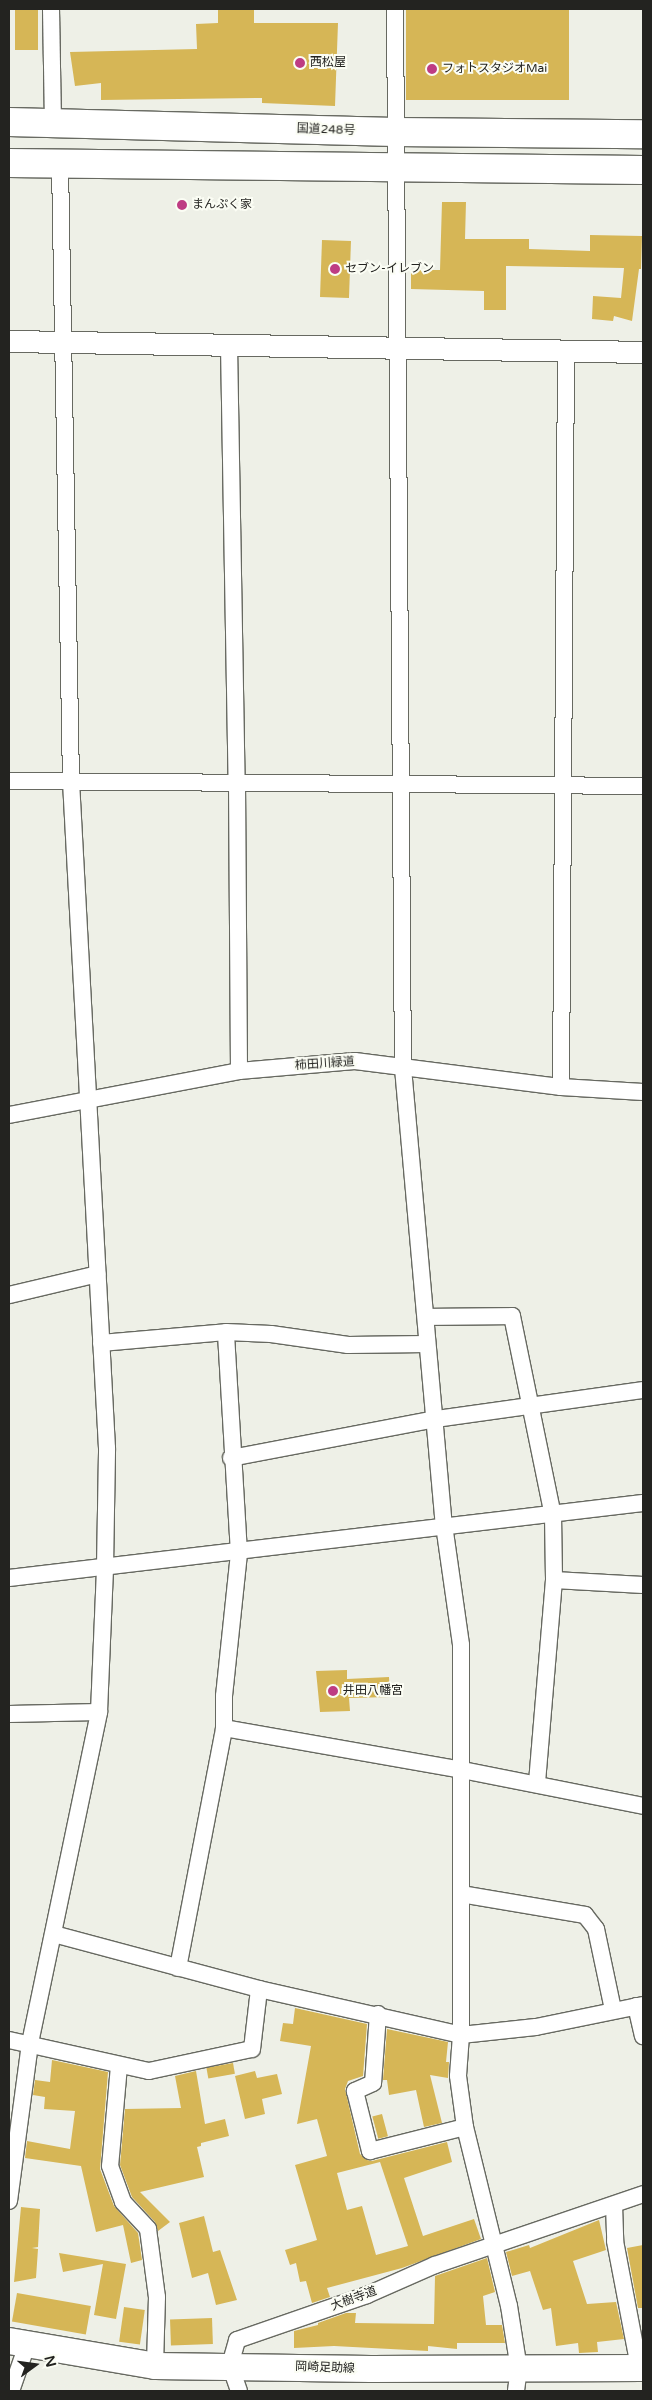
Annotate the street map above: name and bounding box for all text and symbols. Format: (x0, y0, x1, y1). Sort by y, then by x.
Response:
place label: 西松屋 (310, 56, 346, 70)
marker: 西松屋 (294, 57, 306, 69)
place label: フォトスタジオMai (442, 62, 547, 76)
marker: フォトスタジオMai (426, 63, 438, 75)
street label: 国道248号 (296, 122, 356, 138)
place label: まんぷく家 (192, 198, 252, 212)
marker: まんぷく家 (176, 199, 188, 211)
place label: セブン-イレブン (345, 262, 434, 276)
marker: セブン-イレブン (329, 263, 341, 275)
street label: 柿田川緑道 (295, 1055, 355, 1073)
place label: 井田八幡宮 (343, 1684, 403, 1698)
marker: 井田八幡宮 (327, 1685, 339, 1697)
street label: 大樹寺道 (329, 2284, 379, 2314)
north arrow (10, 2340, 60, 2390)
text: N (40, 2354, 60, 2369)
street label: 岡崎足助線 (295, 2360, 355, 2376)

